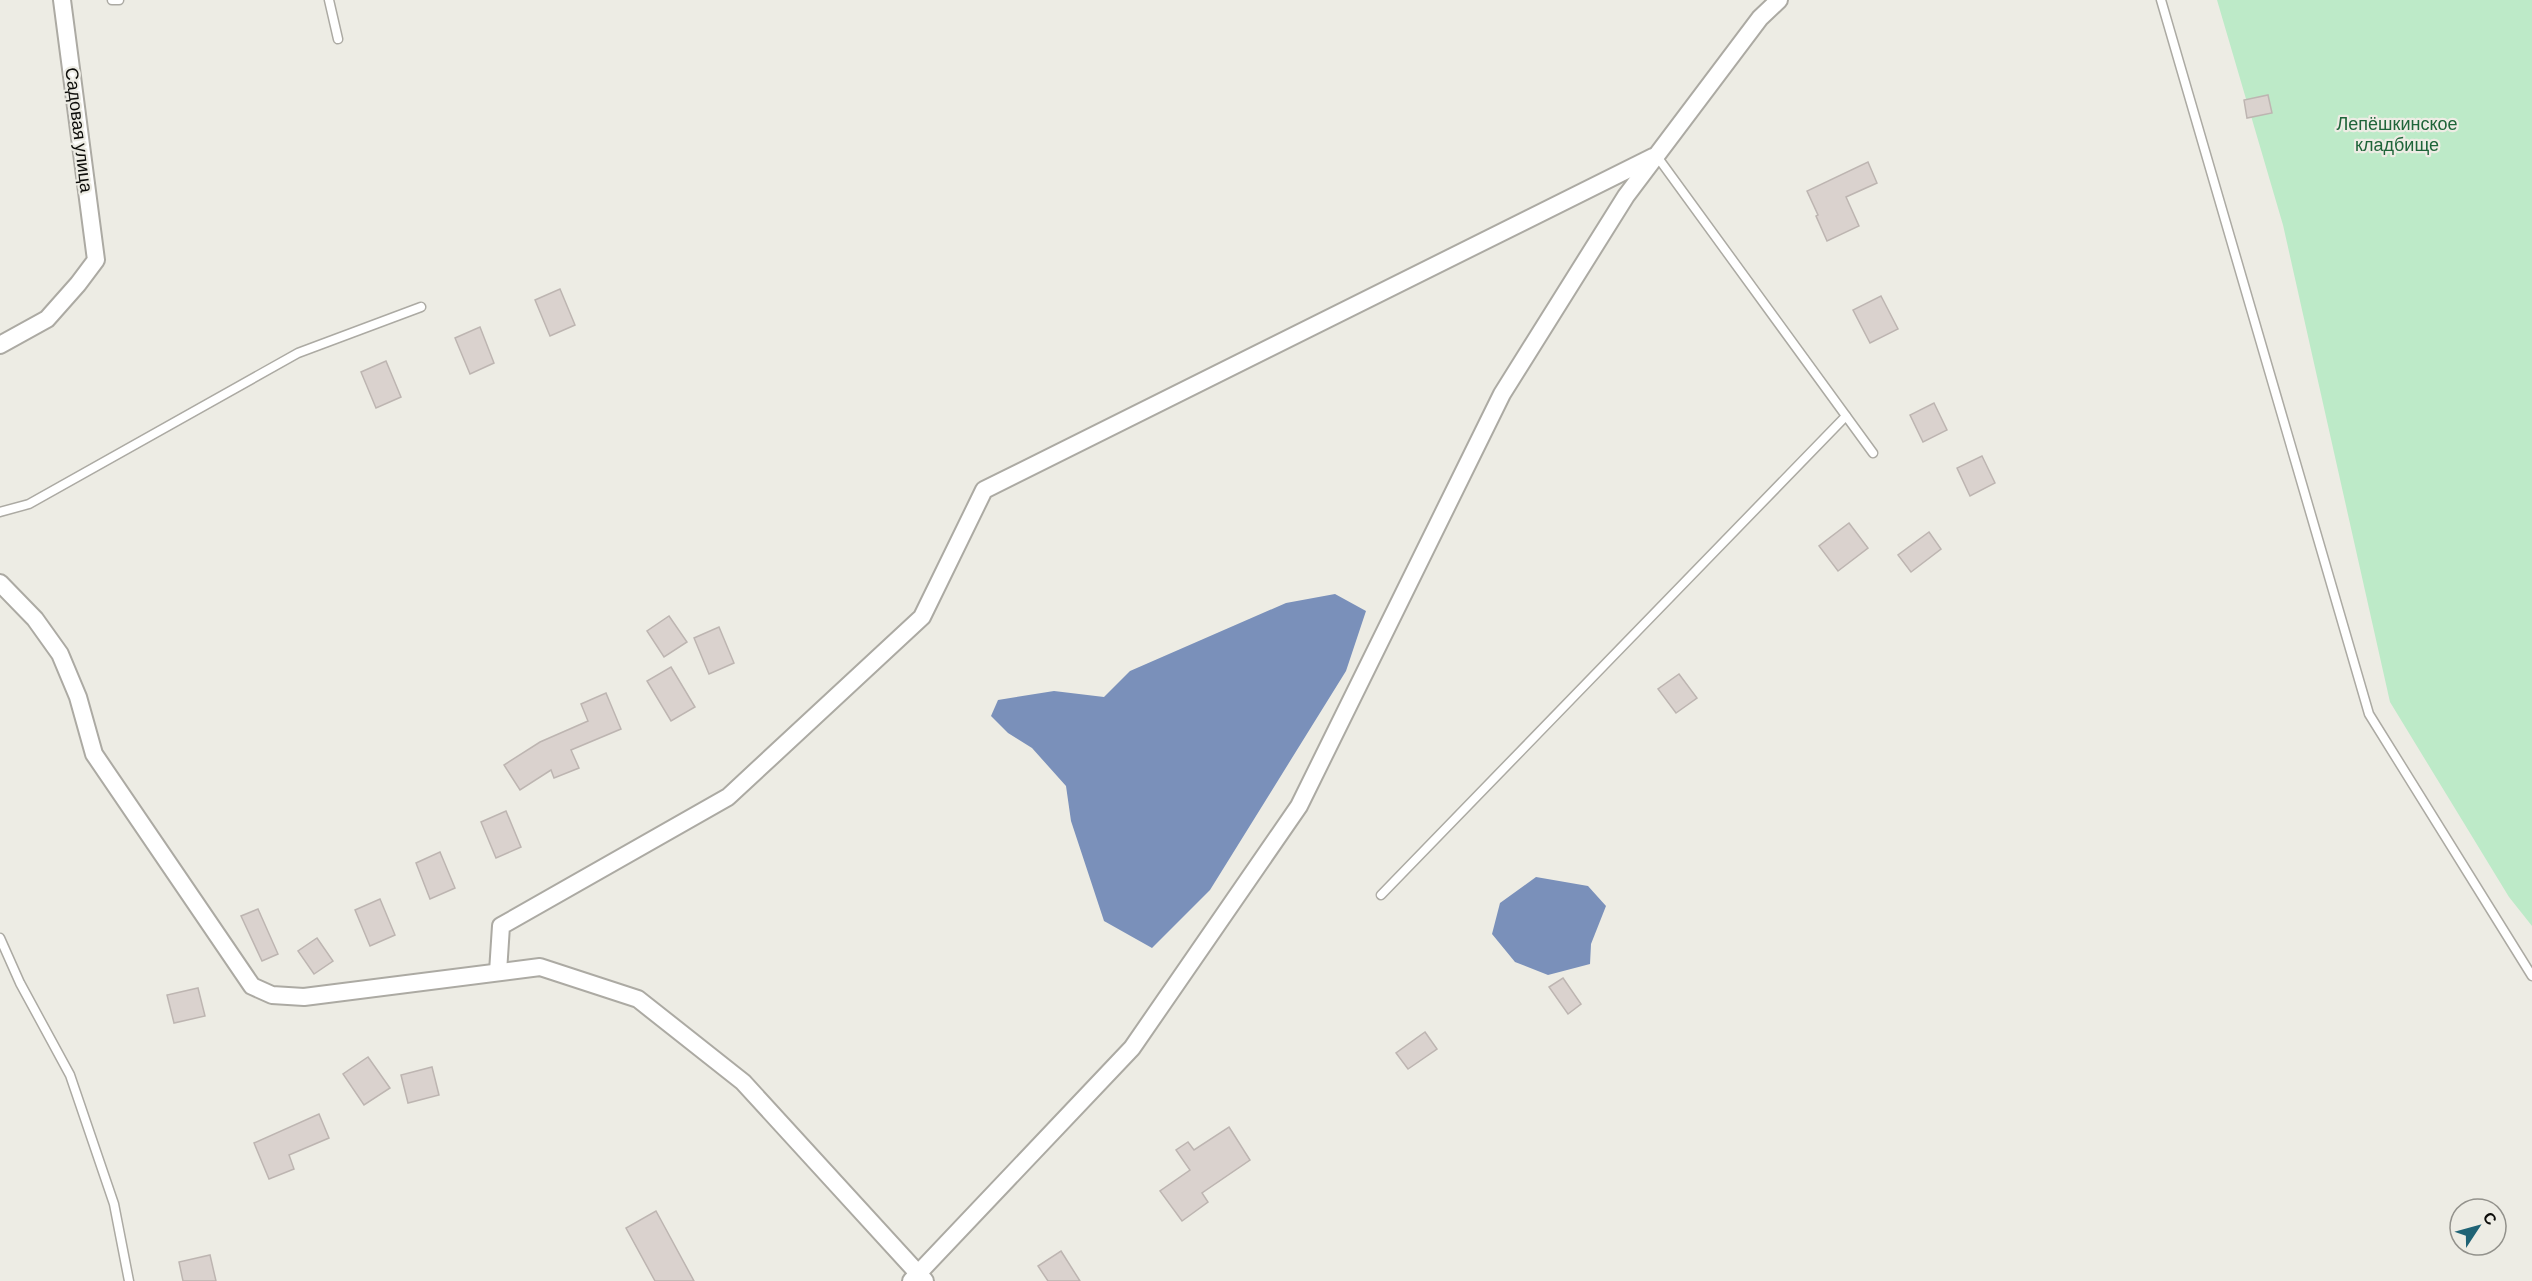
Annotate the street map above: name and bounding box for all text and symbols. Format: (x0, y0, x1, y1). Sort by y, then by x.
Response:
street label: Садовая улица (61, 66, 99, 195)
park label: Лепёшкинское кладбище (2337, 112, 2458, 155)
north arrow (2448, 1197, 2508, 1257)
text: С (2479, 1208, 2502, 1229)

